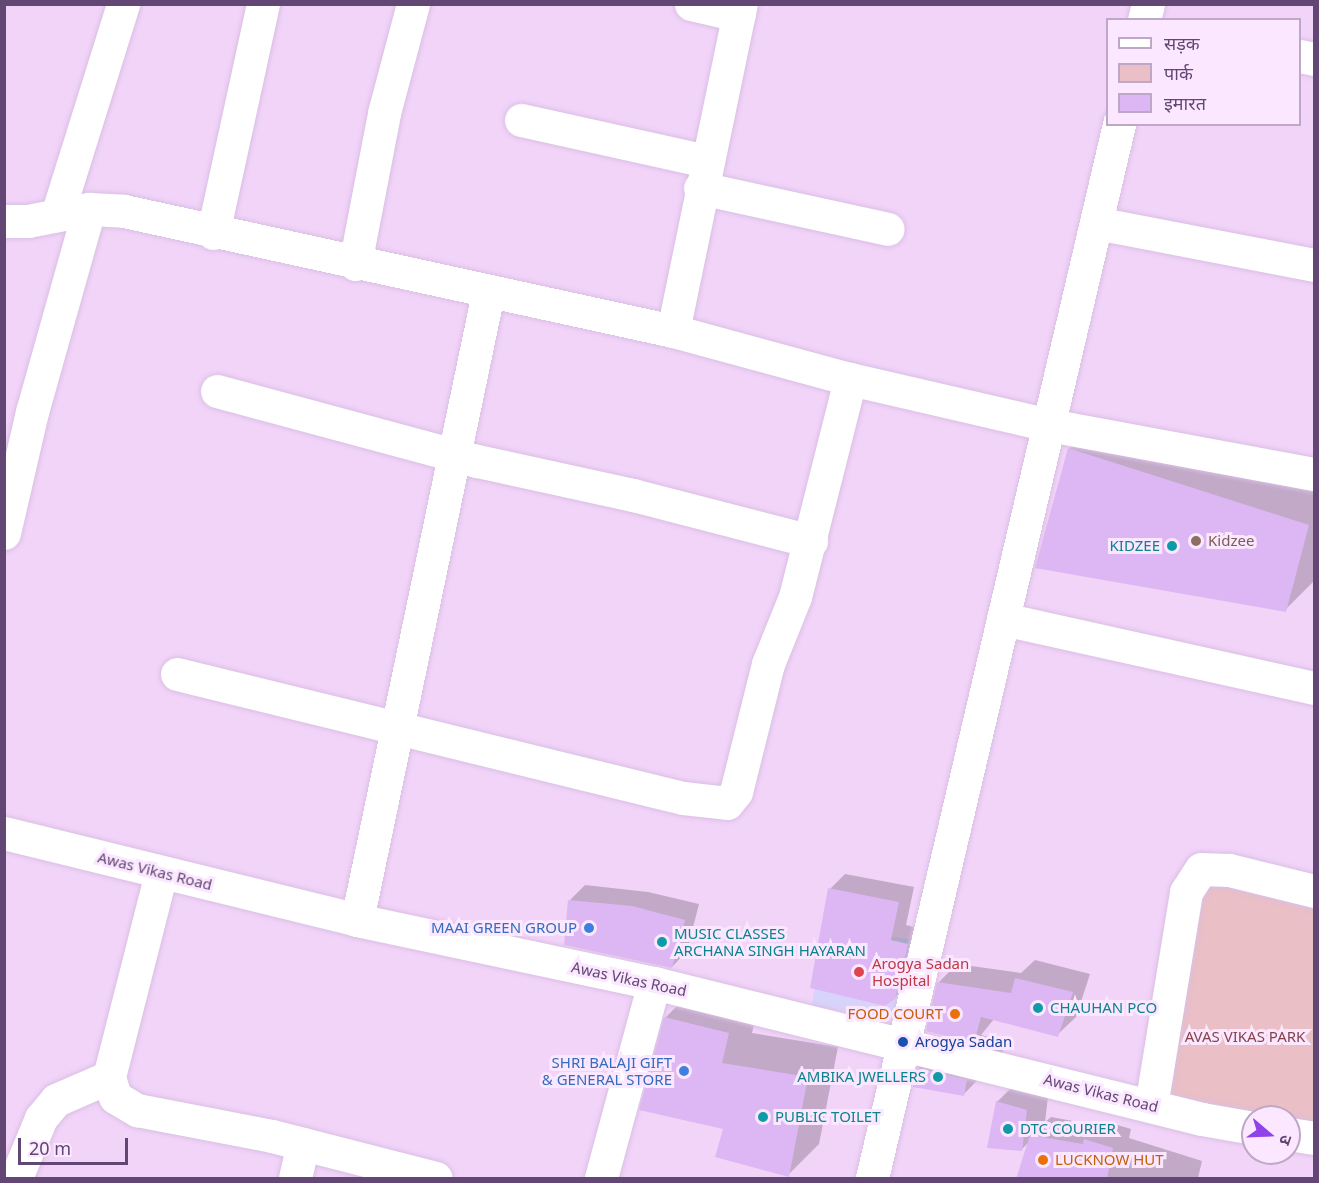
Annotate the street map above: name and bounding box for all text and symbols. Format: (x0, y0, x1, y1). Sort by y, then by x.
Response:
legend (1106, 18, 1301, 126)
text: सड़क (1164, 31, 1200, 55)
text: पार्क (1164, 61, 1193, 85)
text: इमारत (1164, 91, 1206, 115)
place label: Kidzee (1208, 532, 1254, 550)
marker: Kidzee (1189, 534, 1203, 548)
place label: KIDZEE (1110, 537, 1160, 555)
marker: KIDZEE (1165, 539, 1179, 553)
street label: Awas Vikas Road (96, 848, 214, 894)
place label: MAAI GREEN GROUP (431, 919, 577, 937)
marker: MAAI GREEN GROUP (582, 921, 596, 935)
place label: MUSIC CLASSES ARCHANA SINGH HAYARAN (674, 924, 866, 959)
marker: MUSIC CLASSES ARCHANA SINGH HAYARAN (655, 935, 669, 949)
place label: Arogya Sadan Hospital (872, 954, 969, 989)
street label: Awas Vikas Road (570, 958, 688, 1000)
marker: Arogya Sadan Hospital (850, 963, 868, 981)
place label: CHAUHAN PCO (1050, 999, 1157, 1017)
marker: CHAUHAN PCO (1031, 1001, 1045, 1015)
place label: FOOD COURT (847, 1005, 943, 1023)
marker: FOOD COURT (948, 1007, 962, 1021)
park label: AVAS VIKAS PARK (1185, 1028, 1305, 1046)
place label: Arogya Sadan (915, 1033, 1012, 1051)
marker: Arogya Sadan (896, 1035, 910, 1049)
place label: SHRI BALAJI GIFT & GENERAL STORE (542, 1053, 672, 1088)
marker: SHRI BALAJI GIFT & GENERAL STORE (677, 1064, 691, 1078)
place label: AMBIKA JWELLERS (797, 1068, 926, 1086)
marker: AMBIKA JWELLERS (931, 1070, 945, 1084)
street label: Awas Vikas Road (1042, 1070, 1160, 1116)
north arrow (1241, 1105, 1301, 1165)
place label: PUBLIC TOILET (775, 1108, 880, 1126)
marker: PUBLIC TOILET (756, 1110, 770, 1124)
place label: DTC COURIER (1020, 1120, 1116, 1138)
marker: DTC COURIER (1001, 1122, 1015, 1136)
scale bar (21, 1126, 130, 1164)
text: उ (1274, 1132, 1298, 1148)
text: 20 m (29, 1136, 71, 1160)
place label: LUCKNOW HUT (1055, 1151, 1164, 1169)
marker: LUCKNOW HUT (1036, 1153, 1050, 1167)

